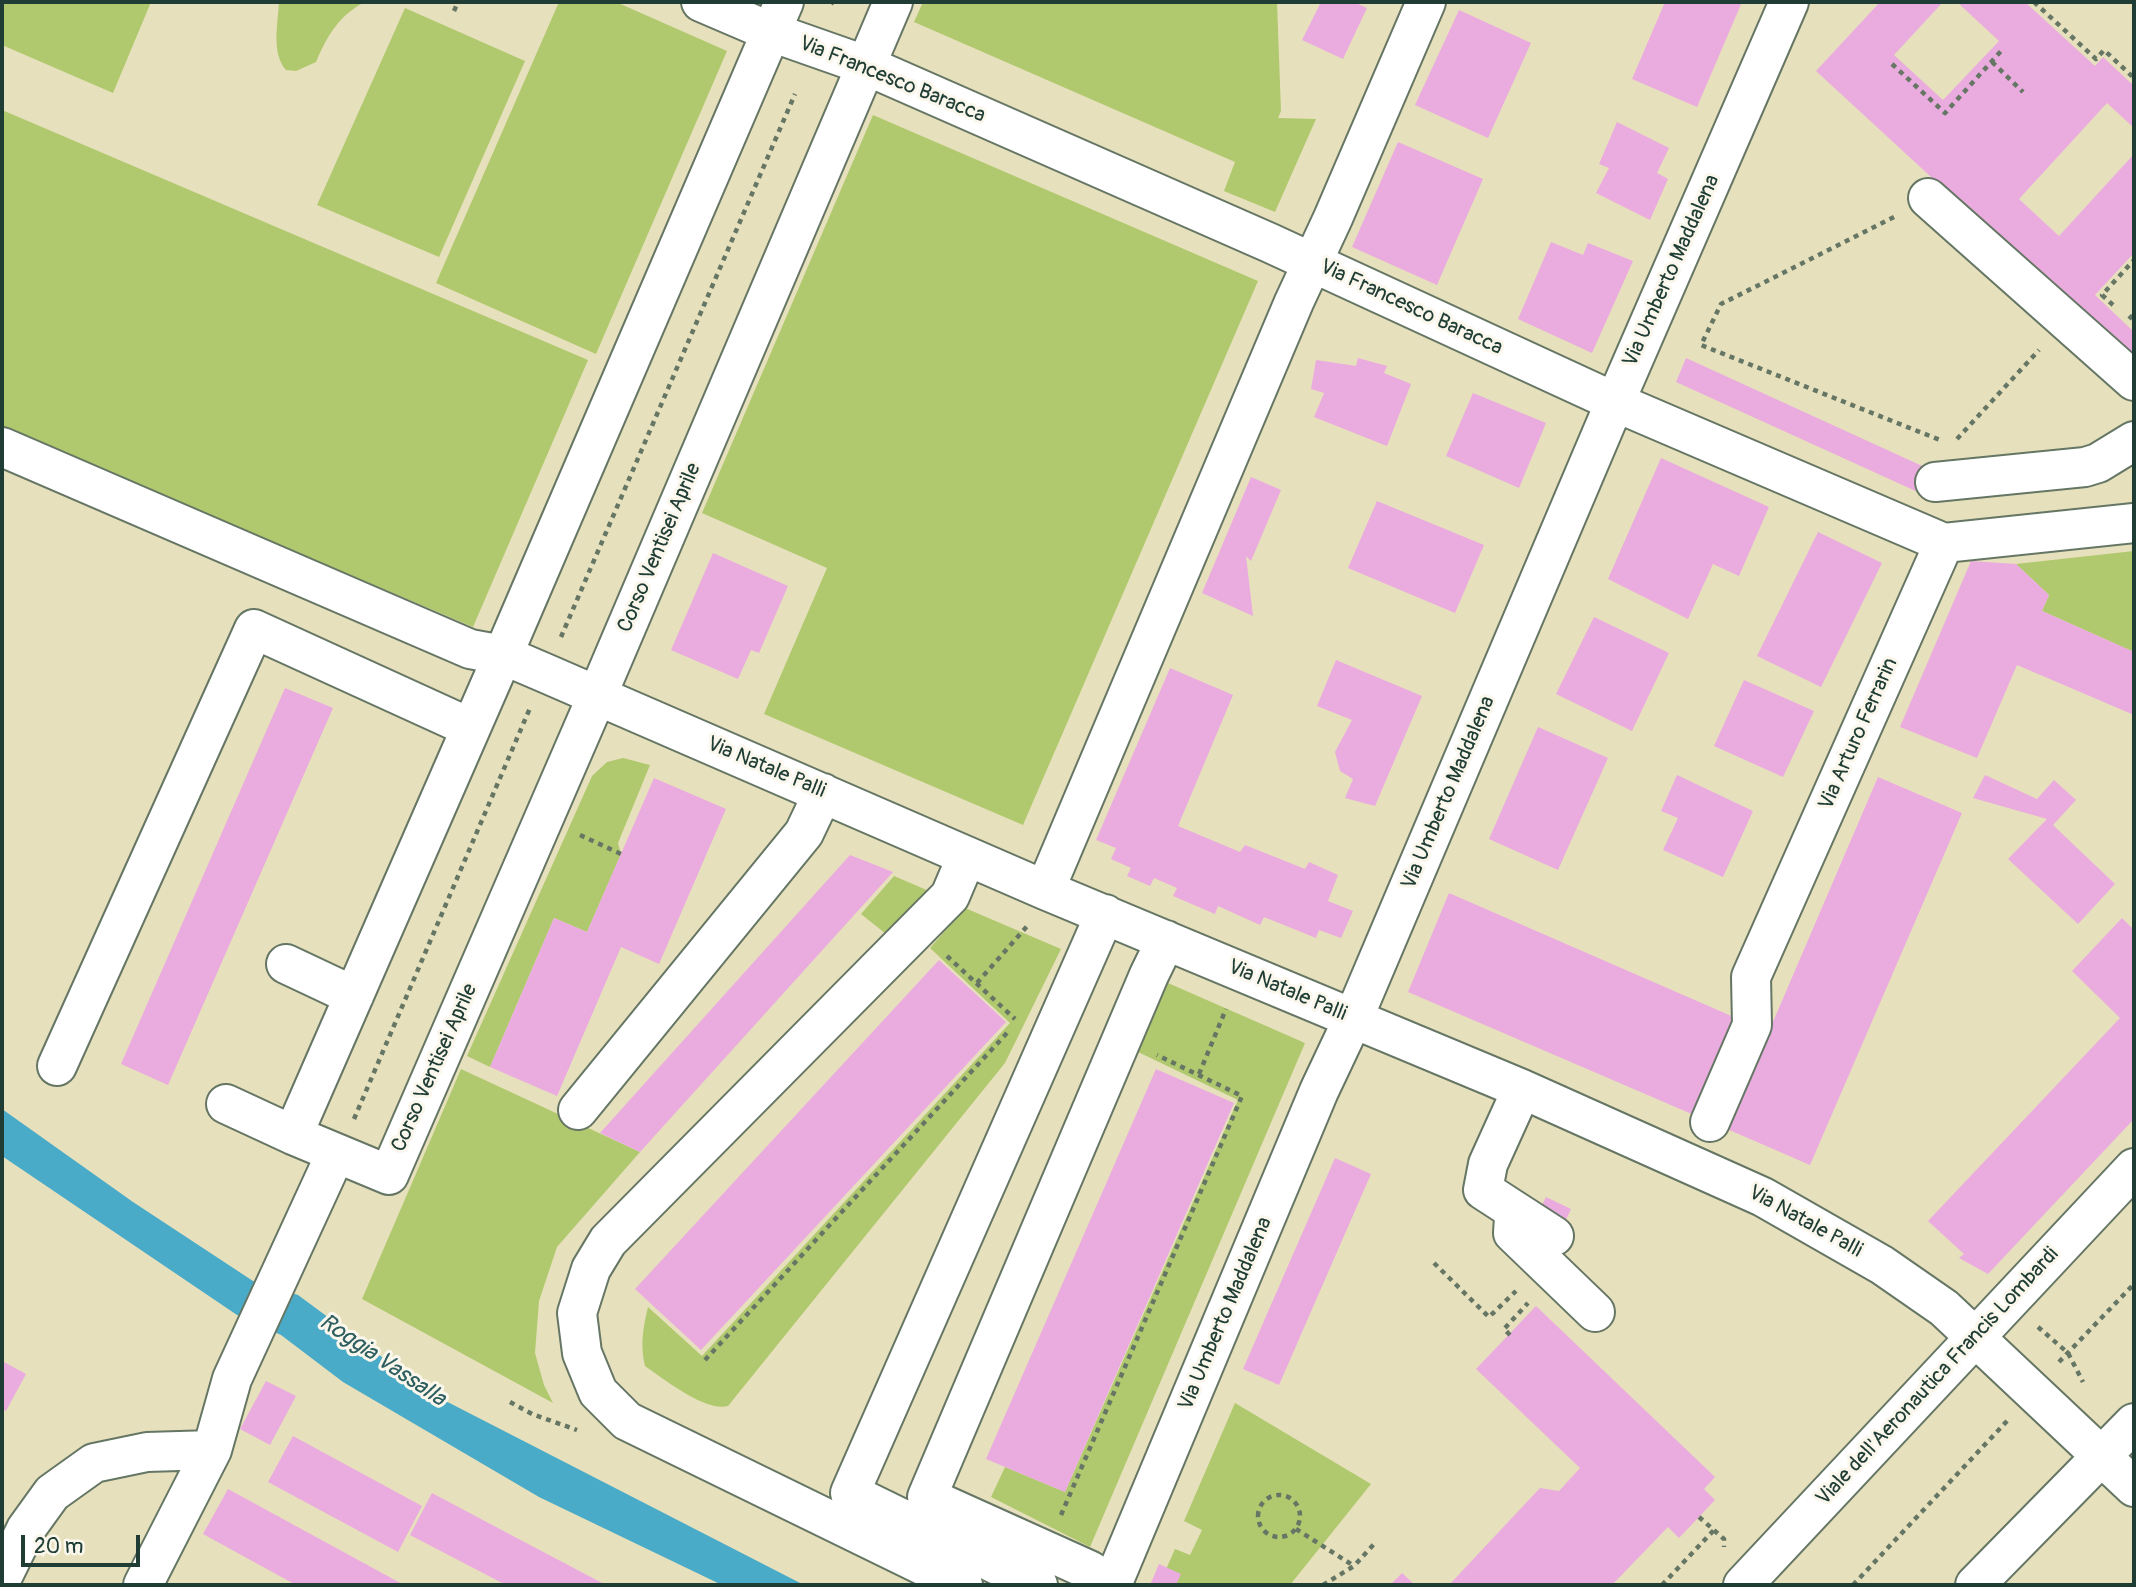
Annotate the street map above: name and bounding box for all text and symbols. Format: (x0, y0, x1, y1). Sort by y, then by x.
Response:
street label: Via Francesco Baracca (795, 31, 989, 129)
street label: Via Umberto Maddalena (1618, 171, 1726, 371)
street label: Via Francesco Baracca (1316, 255, 1506, 361)
street label: Corso Ventisei Aprile (613, 460, 707, 636)
street label: Via Arturo Ferrarin (1814, 654, 1904, 814)
street label: Via Umberto Maddalena (1397, 693, 1501, 893)
street label: Via Natale Palli (703, 732, 829, 804)
street label: Via Natale Palli (1224, 955, 1350, 1027)
street label: Corso Ventisei Aprile (387, 980, 483, 1156)
street label: Via Natale Palli (1744, 1180, 1866, 1264)
street label: Via Umberto Maddalena (1174, 1214, 1278, 1414)
street label: Viale dell'Aeronautica Francis Lombardi (1812, 1243, 2064, 1511)
water label: Roggia Vassalla (314, 1309, 450, 1413)
scale bar (24, 1520, 144, 1564)
text: 20 m (34, 1533, 83, 1560)

